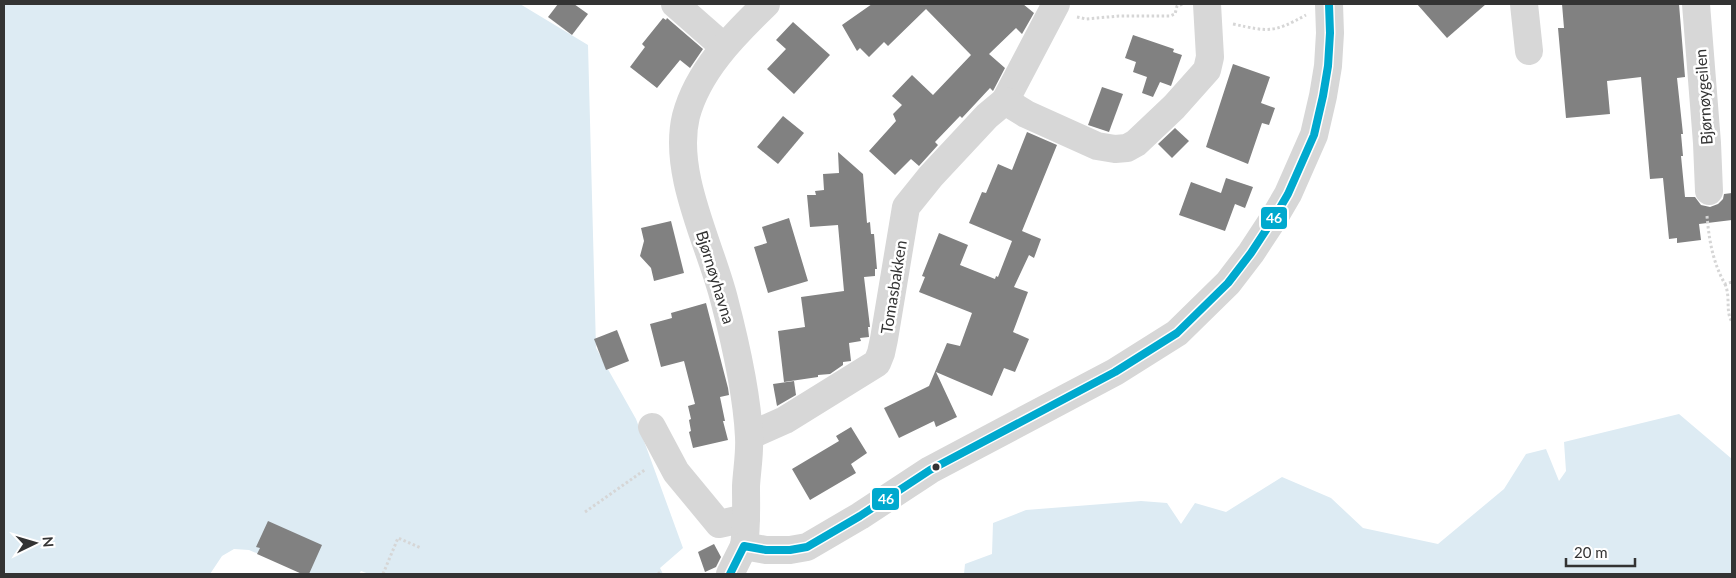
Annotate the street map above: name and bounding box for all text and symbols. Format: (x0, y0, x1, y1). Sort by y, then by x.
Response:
street label: Bjørnøygeilen (1690, 48, 1716, 146)
line badge: 46 (1260, 206, 1288, 230)
text: 46 (1266, 209, 1282, 226)
street label: Bjørnøyhavna (693, 228, 739, 326)
street label: Tomasbakken (876, 239, 910, 335)
unlabelled marker (931, 462, 941, 472)
line badge: 46 (871, 487, 900, 511)
text: 46 (878, 490, 894, 507)
north arrow (10, 518, 60, 568)
text: N (40, 536, 57, 548)
scale bar (1566, 536, 1635, 568)
text: 20 m (1574, 543, 1608, 561)

